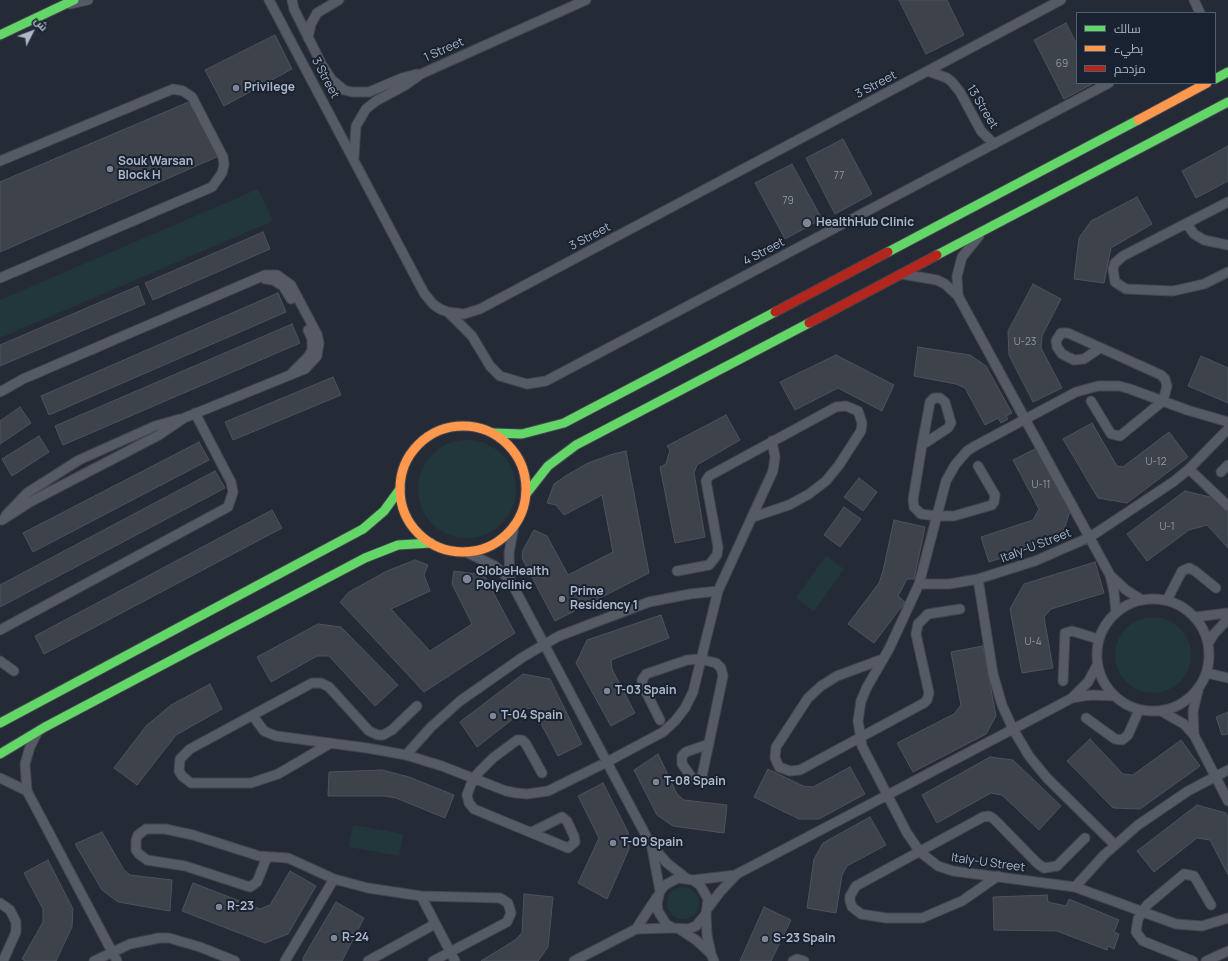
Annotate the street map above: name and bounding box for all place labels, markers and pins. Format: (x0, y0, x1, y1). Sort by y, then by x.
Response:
place label: Privilege (244, 81, 295, 95)
marker: Privilege (231, 83, 241, 93)
place label: Souk Warsan Block H (118, 155, 193, 183)
marker: Souk Warsan Block H (105, 164, 115, 174)
place label: HealthHub Clinic (816, 216, 914, 230)
marker: HealthHub Clinic (801, 217, 813, 229)
place label: GlobeHealth Polyclinic (476, 565, 549, 593)
marker: GlobeHealth Polyclinic (461, 573, 473, 585)
place label: Prime Residency 1 (570, 585, 638, 613)
marker: Prime Residency 1 (557, 594, 567, 604)
place label: T-03 Spain (615, 684, 676, 698)
marker: T-03 Spain (602, 686, 612, 696)
place label: T-04 Spain (501, 709, 563, 723)
marker: T-04 Spain (488, 711, 498, 721)
place label: T-08 Spain (664, 775, 726, 789)
marker: T-08 Spain (651, 777, 661, 787)
place label: T-09 Spain (621, 836, 683, 850)
marker: T-09 Spain (608, 838, 618, 848)
place label: R-23 (227, 900, 254, 914)
marker: R-23 (214, 902, 224, 912)
place label: R-24 (342, 931, 369, 945)
place label: S-23 Spain (773, 932, 836, 946)
marker: R-24 (329, 933, 339, 943)
marker: S-23 Spain (760, 934, 770, 944)

